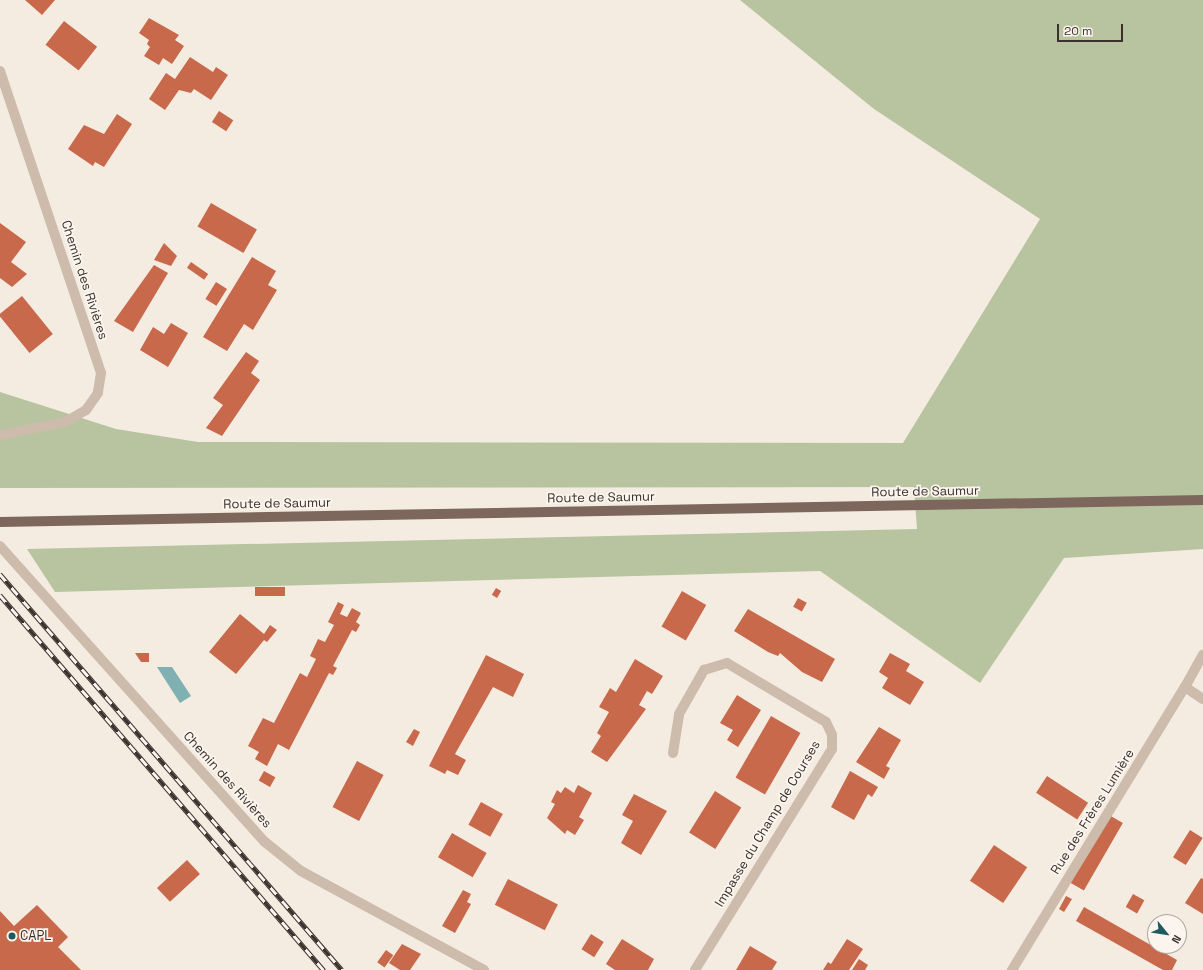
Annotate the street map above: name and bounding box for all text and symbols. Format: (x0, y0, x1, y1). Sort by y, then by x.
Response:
scale bar (1059, 16, 1125, 42)
text: 20 m (1064, 23, 1092, 39)
street label: Chemin des Rivières (57, 218, 111, 342)
street label: Route de Saumur (871, 483, 979, 501)
street label: Route de Saumur (547, 489, 655, 507)
street label: Route de Saumur (223, 495, 331, 513)
street label: Chemin des Rivières (180, 729, 274, 831)
street label: Impasse du Champ de Courses (712, 738, 824, 910)
street label: Rue des Frères Lumière (1048, 746, 1138, 878)
north arrow (1147, 914, 1187, 954)
place label: CAPL (20, 928, 51, 944)
marker: CAPL (7, 931, 17, 941)
text: N (1169, 933, 1184, 946)

